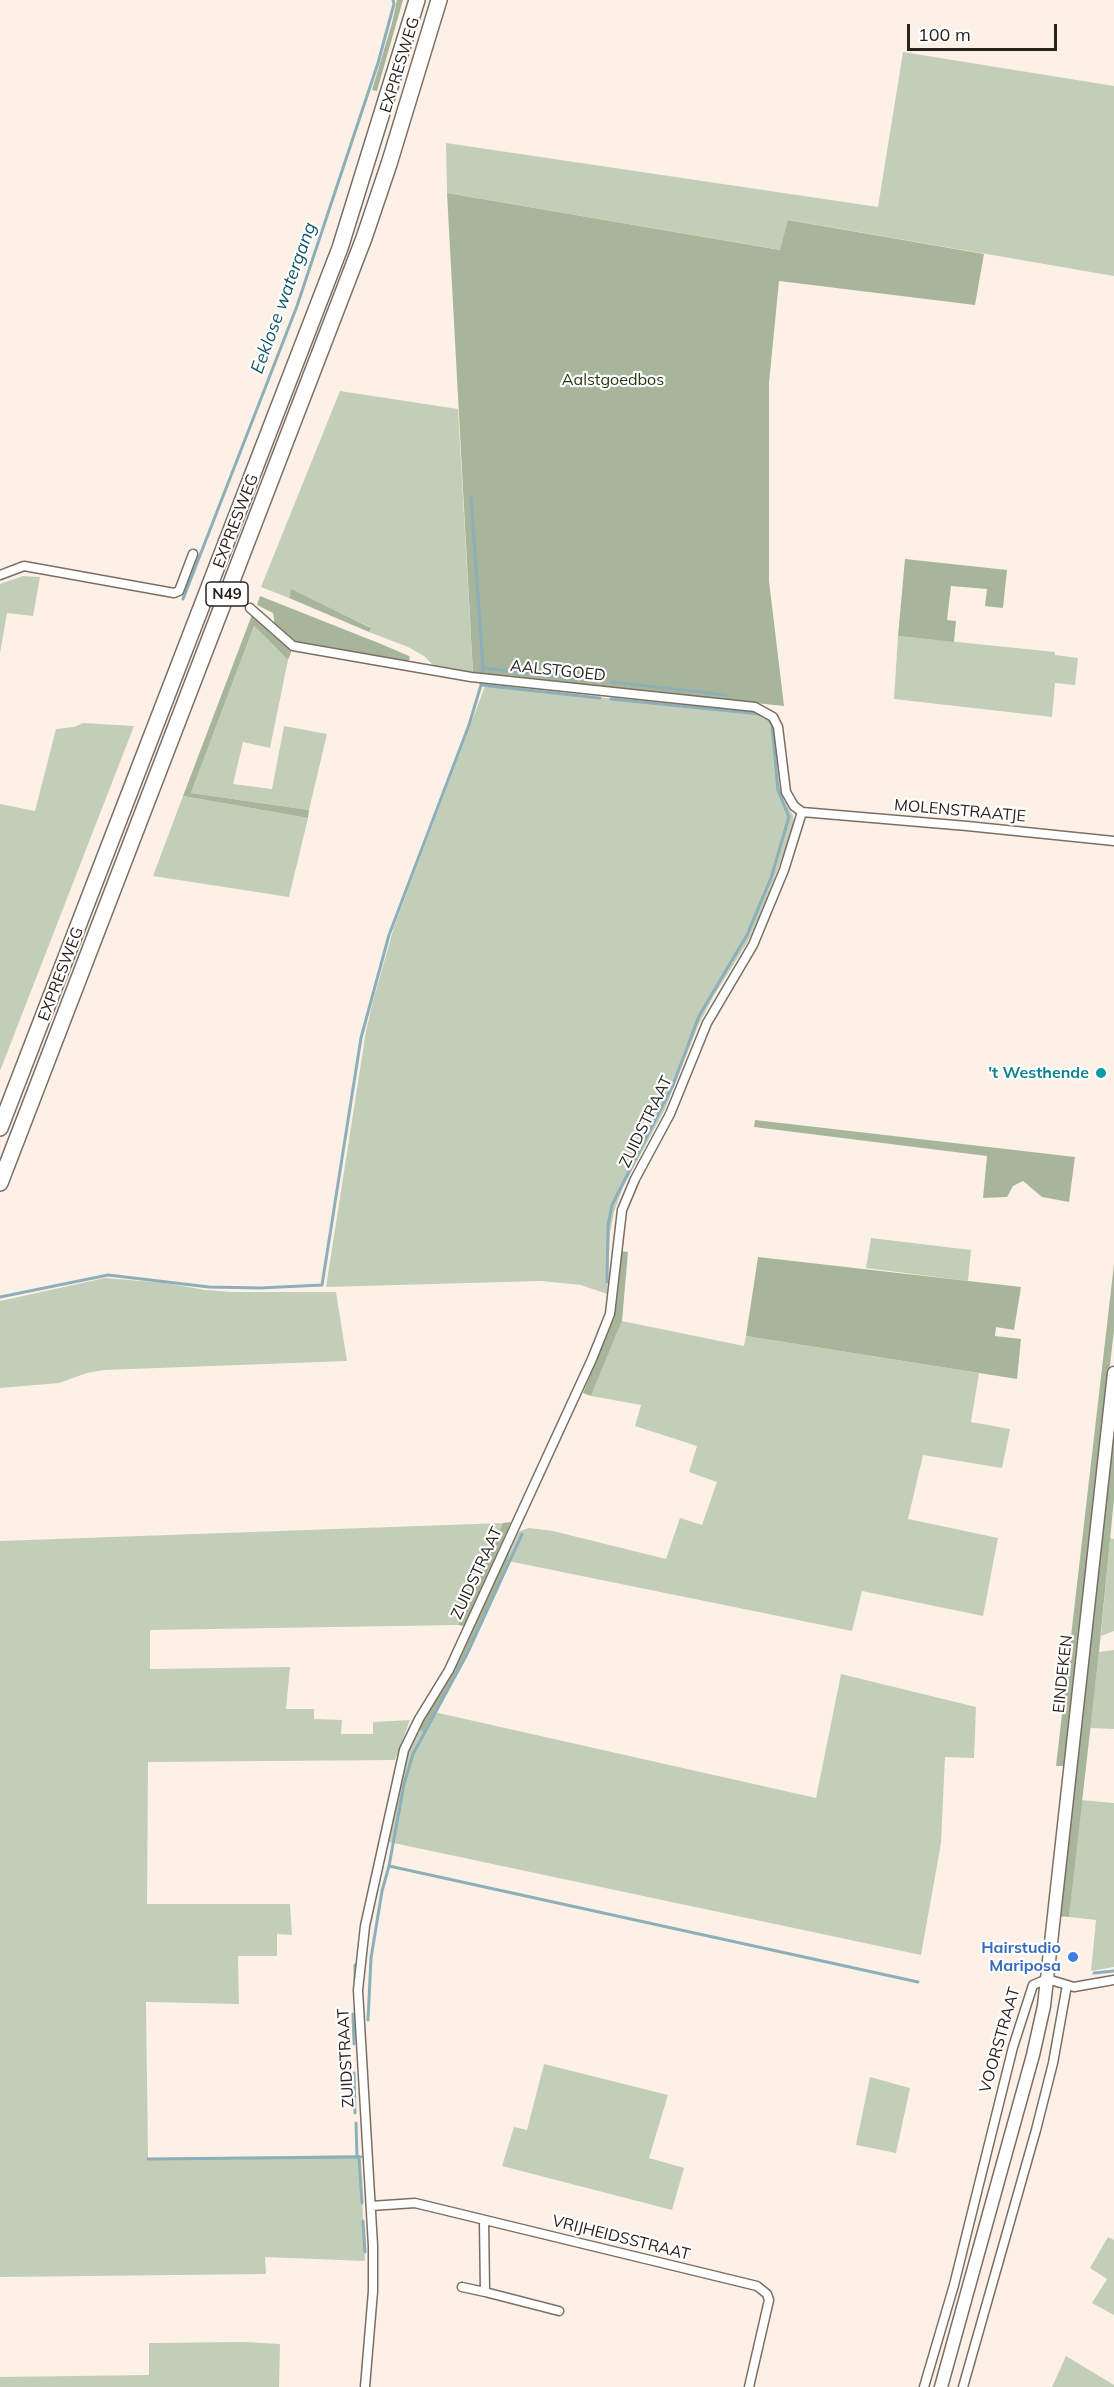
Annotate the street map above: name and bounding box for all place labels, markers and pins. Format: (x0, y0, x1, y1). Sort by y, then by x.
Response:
place label: 't Westhende (988, 1063, 1089, 1083)
marker: 't Westhende (1094, 1066, 1108, 1080)
place label: Hairstudio Mariposa (981, 1938, 1061, 1976)
marker: Hairstudio Mariposa (1066, 1950, 1080, 1964)

